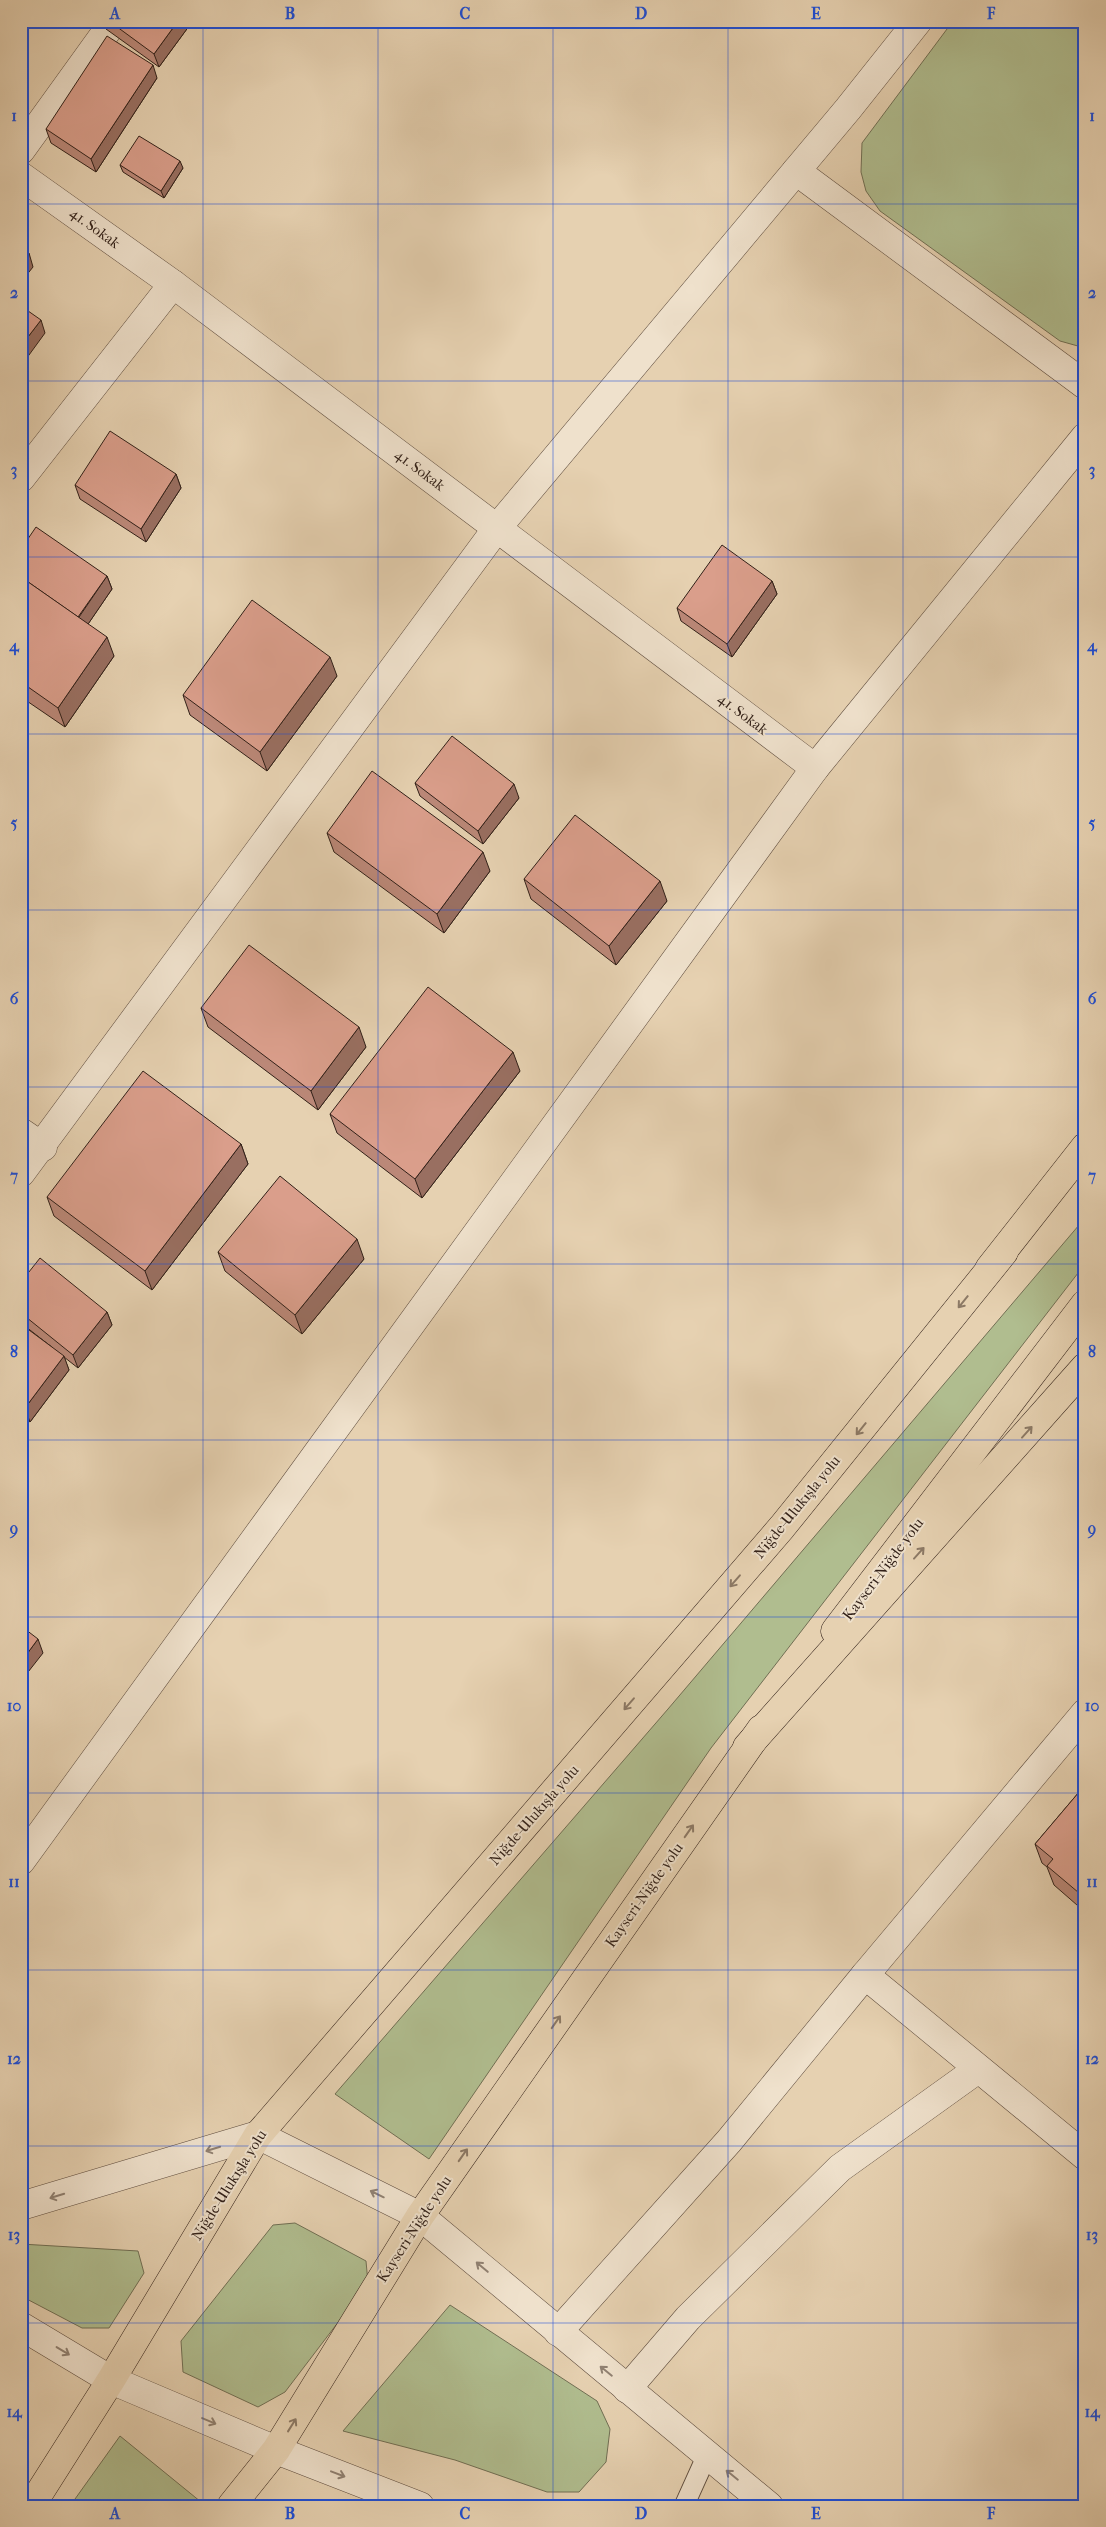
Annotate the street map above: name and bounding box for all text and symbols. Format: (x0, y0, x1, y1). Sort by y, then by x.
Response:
text: A (109, 4, 121, 23)
text: B (285, 4, 295, 23)
text: C (460, 4, 471, 23)
text: D (635, 4, 647, 23)
text: E (811, 4, 821, 23)
text: F (986, 4, 996, 23)
text: 1 (11, 106, 17, 125)
text: 1 (1089, 106, 1095, 125)
street label: 41. Sokak (66, 204, 124, 252)
text: 2 (10, 283, 18, 302)
text: 2 (1088, 283, 1096, 302)
street label: 41. Sokak (391, 445, 449, 495)
text: 3 (11, 460, 17, 480)
text: 3 (1089, 460, 1095, 480)
text: 4 (8, 636, 20, 656)
text: 4 (1086, 636, 1098, 656)
street label: 41. Sokak (714, 689, 772, 739)
text: 5 (11, 813, 18, 832)
text: 5 (1089, 813, 1096, 832)
text: 6 (10, 989, 19, 1008)
text: 6 (1088, 989, 1097, 1008)
text: 7 (9, 1166, 18, 1185)
text: 7 (1087, 1166, 1096, 1185)
one-way arrow (957, 1295, 968, 1308)
text: 8 (10, 1342, 18, 1361)
text: 8 (1088, 1342, 1096, 1361)
one-way arrow (855, 1422, 866, 1435)
one-way arrow (1021, 1425, 1033, 1438)
street label: Niğde-Ulukışla yolu (750, 1452, 844, 1562)
street label: Kayseri-Niğde yolu (839, 1514, 928, 1624)
text: 9 (9, 1519, 18, 1539)
text: 9 (1087, 1519, 1096, 1539)
one-way arrow (913, 1547, 925, 1560)
one-way arrow (730, 1575, 741, 1588)
text: 10 (7, 1696, 21, 1715)
text: 10 (1085, 1696, 1099, 1715)
one-way arrow (624, 1698, 635, 1711)
street label: Niğde-Ulukışla yolu (486, 1761, 583, 1869)
one-way arrow (684, 1824, 694, 1838)
street label: Kayseri-Niğde yolu (601, 1839, 687, 1951)
text: 11 (8, 1872, 20, 1891)
text: 11 (1086, 1872, 1098, 1891)
one-way arrow (551, 2015, 561, 2029)
text: 12 (7, 2049, 21, 2068)
text: 12 (1085, 2049, 1099, 2068)
street label: Niğde-Ulukışla yolu (188, 2126, 271, 2244)
one-way arrow (205, 2144, 221, 2154)
one-way arrow (458, 2148, 468, 2162)
street label: Kayseri-Niğde yolu (373, 2172, 455, 2286)
one-way arrow (369, 2189, 384, 2199)
one-way arrow (49, 2191, 65, 2201)
text: 13 (8, 2225, 20, 2245)
text: 13 (1086, 2225, 1098, 2245)
one-way arrow (475, 2262, 488, 2273)
one-way arrow (56, 2346, 70, 2356)
one-way arrow (600, 2366, 613, 2377)
text: 14 (6, 2402, 23, 2422)
text: 14 (1084, 2402, 1101, 2422)
one-way arrow (201, 2417, 216, 2427)
one-way arrow (287, 2419, 297, 2433)
one-way arrow (726, 2469, 739, 2480)
one-way arrow (330, 2470, 345, 2479)
text: A (109, 2504, 121, 2523)
text: B (285, 2504, 295, 2523)
text: C (460, 2504, 471, 2523)
text: D (635, 2504, 647, 2523)
text: E (811, 2504, 821, 2523)
text: F (986, 2504, 996, 2523)

